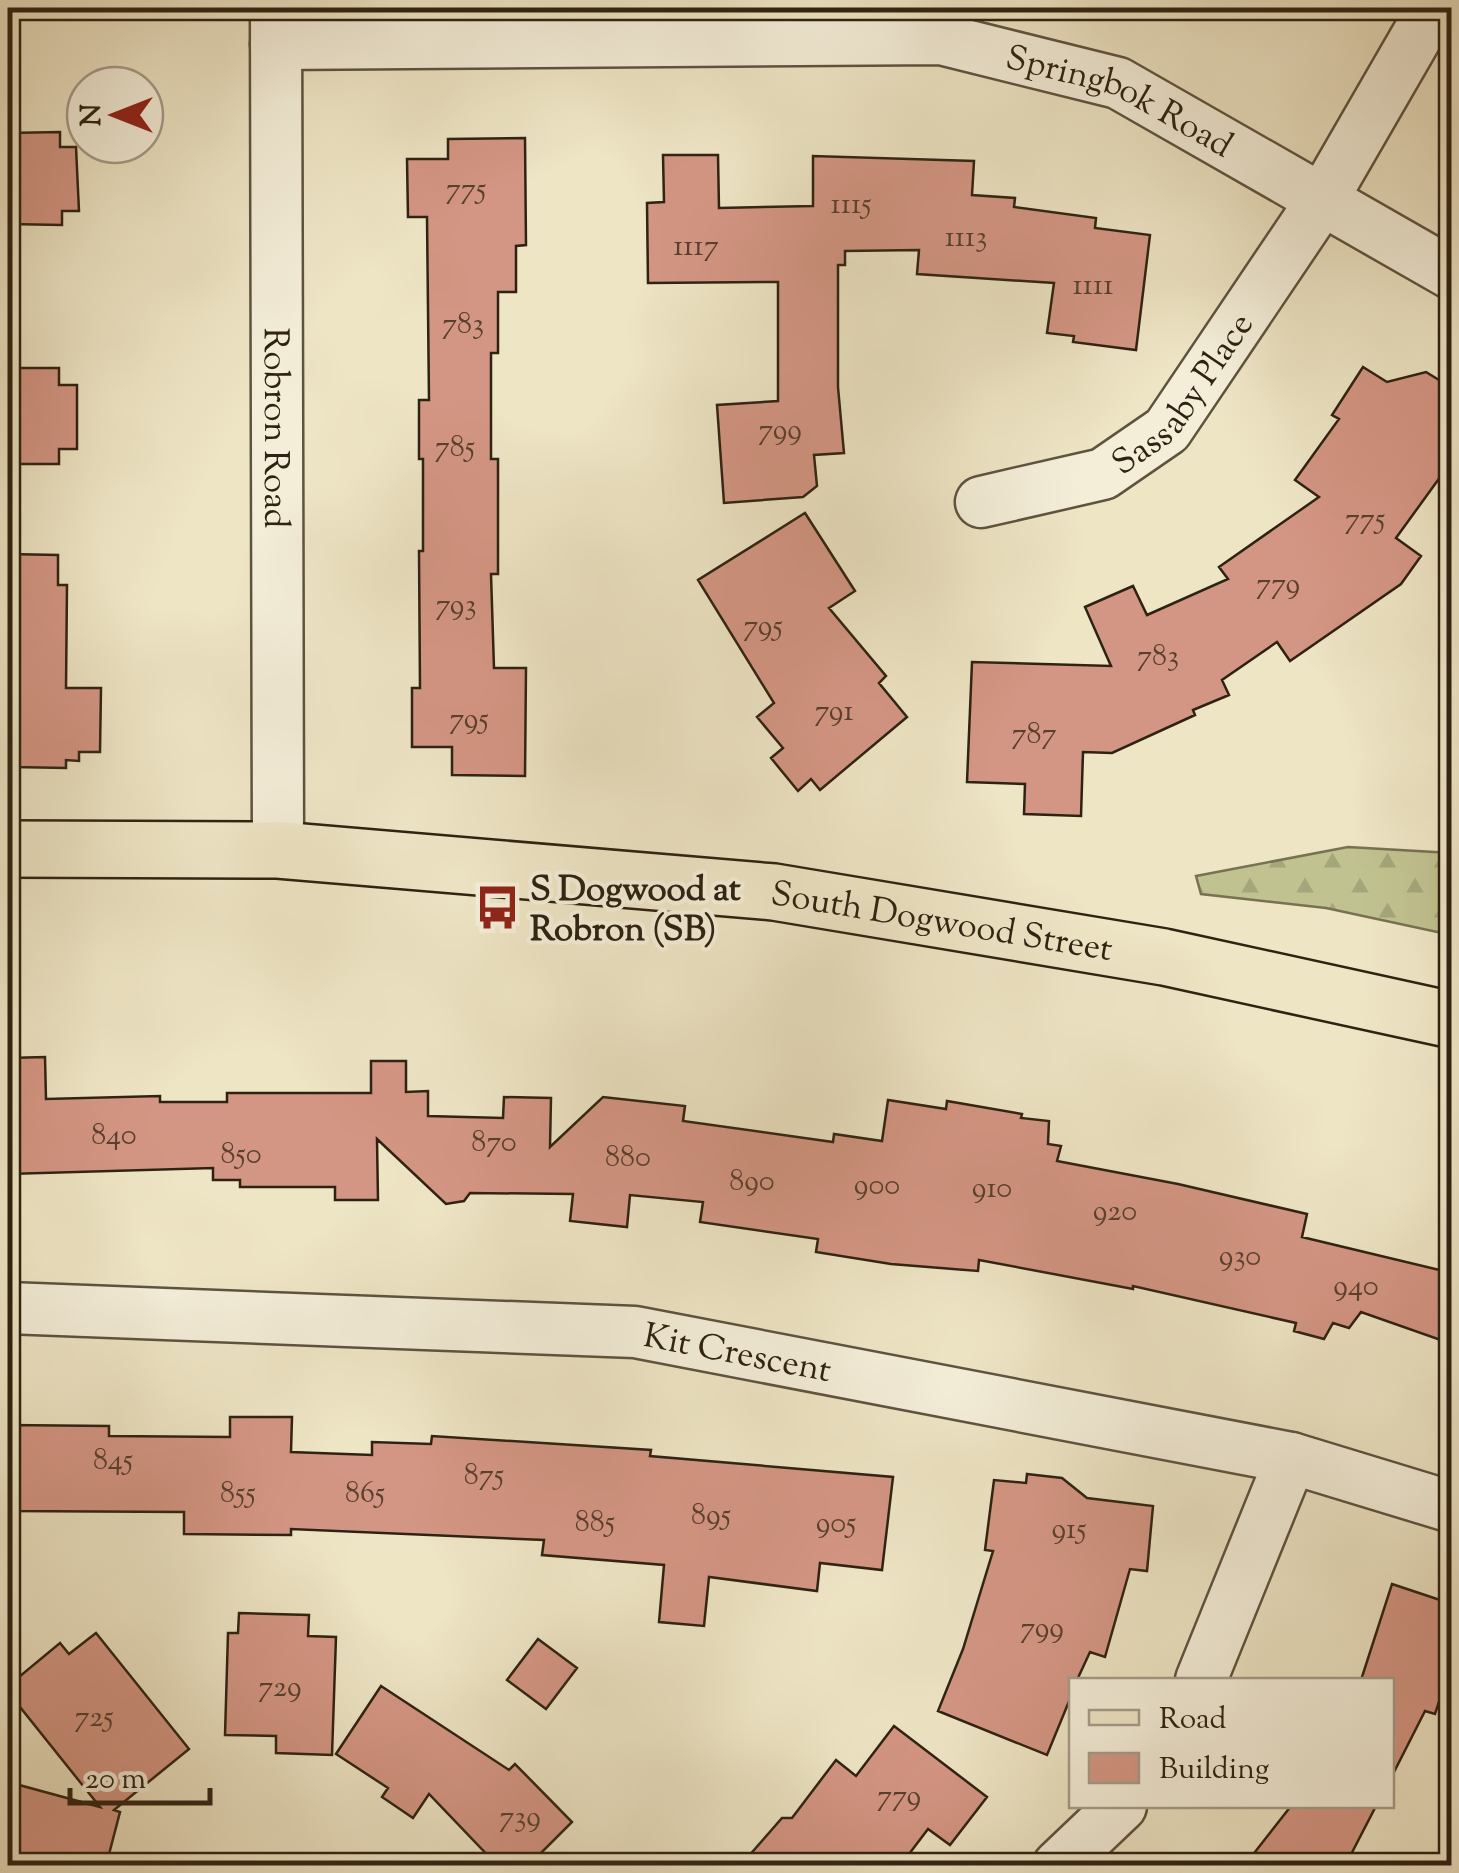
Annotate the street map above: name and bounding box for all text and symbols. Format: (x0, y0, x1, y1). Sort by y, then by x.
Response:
street label: Springbok Road (1000, 34, 1242, 173)
north arrow (65, 65, 165, 165)
text: N (73, 104, 113, 126)
house number: 775 (446, 169, 486, 212)
house number: 1115 (831, 184, 871, 227)
house number: 1113 (945, 217, 987, 260)
house number: 1117 (673, 226, 719, 269)
house number: 1111 (1073, 265, 1113, 308)
house number: 783 (442, 304, 484, 347)
street label: Sassaby Place (1102, 304, 1268, 490)
street label: Robron Road (248, 327, 299, 529)
house number: 799 (758, 410, 802, 453)
house number: 785 (435, 427, 475, 470)
house number: 775 (1345, 499, 1385, 542)
house number: 779 (1256, 564, 1300, 607)
house number: 793 (435, 585, 477, 628)
house number: 795 (743, 606, 783, 649)
house number: 783 (1137, 636, 1179, 679)
house number: 791 (814, 691, 854, 734)
house number: 795 (449, 699, 489, 742)
house number: 787 (1011, 714, 1057, 757)
place label: S Dogwood at Robron (SB) (530, 866, 741, 957)
street label: South Dogwood Street (767, 870, 1116, 977)
bus stop icon: S Dogwood at Robron (SB) (473, 884, 521, 932)
house number: 840 (91, 1115, 137, 1158)
house number: 870 (471, 1122, 517, 1165)
house number: 850 (220, 1134, 262, 1177)
house number: 880 (605, 1137, 651, 1180)
house number: 890 (729, 1161, 775, 1204)
house number: 900 (854, 1165, 900, 1208)
house number: 910 (972, 1168, 1012, 1211)
house number: 920 (1093, 1191, 1137, 1234)
house number: 930 (1219, 1236, 1261, 1279)
house number: 940 (1333, 1266, 1379, 1309)
street label: Kit Crescent (639, 1312, 835, 1398)
house number: 845 (93, 1440, 133, 1483)
house number: 875 (464, 1455, 504, 1498)
house number: 855 (220, 1473, 256, 1516)
house number: 865 (345, 1473, 385, 1516)
house number: 895 (691, 1495, 731, 1538)
house number: 885 (575, 1502, 615, 1545)
house number: 905 (816, 1503, 856, 1546)
house number: 915 (1051, 1509, 1087, 1552)
house number: 799 (1020, 1608, 1064, 1651)
house number: 729 (258, 1667, 302, 1710)
legend (1069, 1678, 1394, 1808)
house number: 725 (74, 1697, 114, 1740)
text: Road (1159, 1699, 1226, 1742)
scale bar (70, 1743, 210, 1805)
text: Building (1159, 1749, 1269, 1792)
text: 20 m (85, 1759, 146, 1802)
house number: 779 (877, 1776, 921, 1819)
house number: 739 (499, 1797, 541, 1840)

